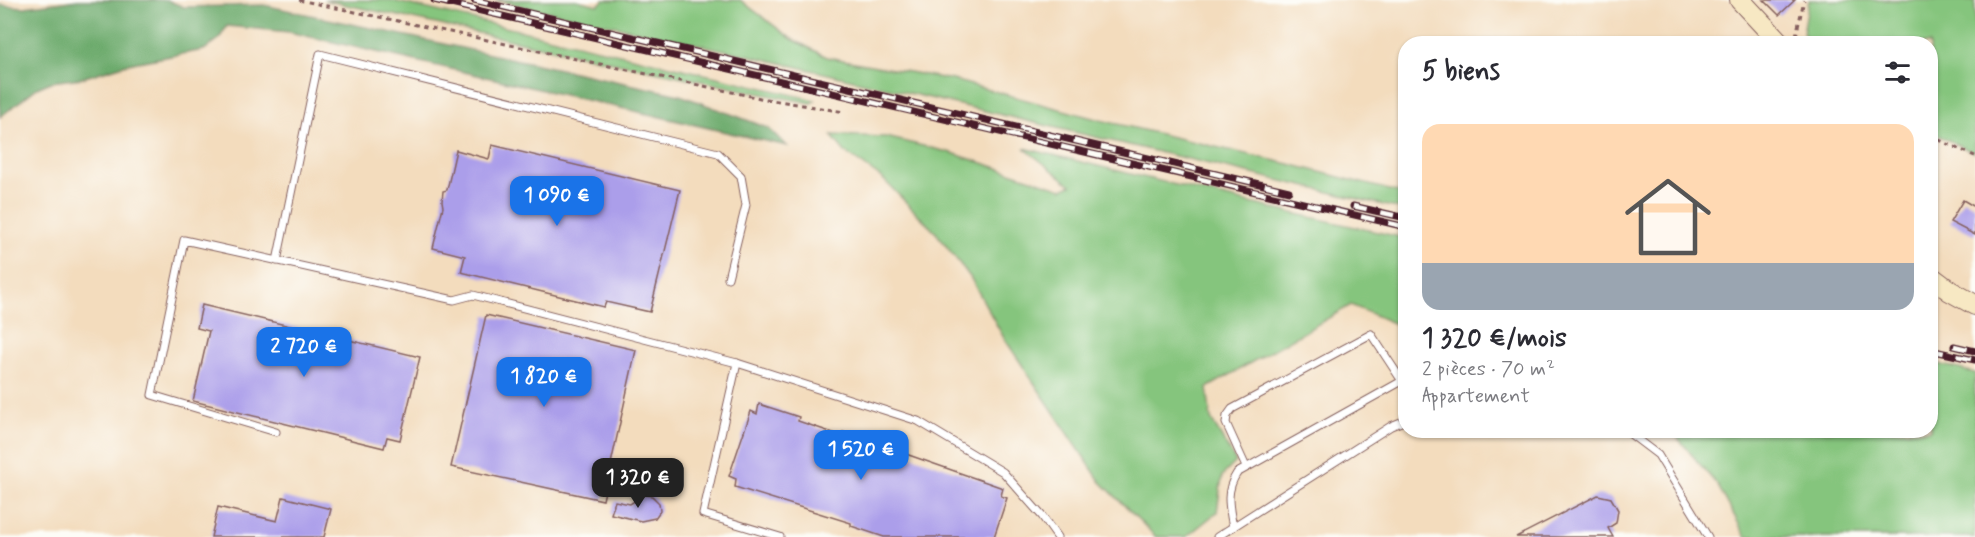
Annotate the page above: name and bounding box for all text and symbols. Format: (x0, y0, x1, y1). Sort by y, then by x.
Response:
text: 5 biens (1422, 55, 1500, 89)
icon: filters (1881, 56, 1914, 89)
icon: home (1614, 163, 1722, 271)
pin: 1 090 € (502, 176, 612, 227)
text: 1 090 € (524, 182, 590, 209)
text: 1 320 €/mois (1422, 322, 1567, 356)
pin: 2 720 € (249, 327, 359, 378)
text: 2 720 € (271, 333, 337, 360)
text: 2 pièces · 70 m² (1422, 356, 1555, 383)
pin: 1 820 € (489, 357, 599, 408)
text: 1 820 € (511, 363, 577, 390)
text: Appartement (1422, 383, 1530, 410)
pin: 1 520 € (806, 430, 916, 481)
text: 1 520 € (828, 436, 894, 463)
pin: 1 320 € (583, 458, 693, 509)
text: 1 320 € (606, 464, 670, 491)

